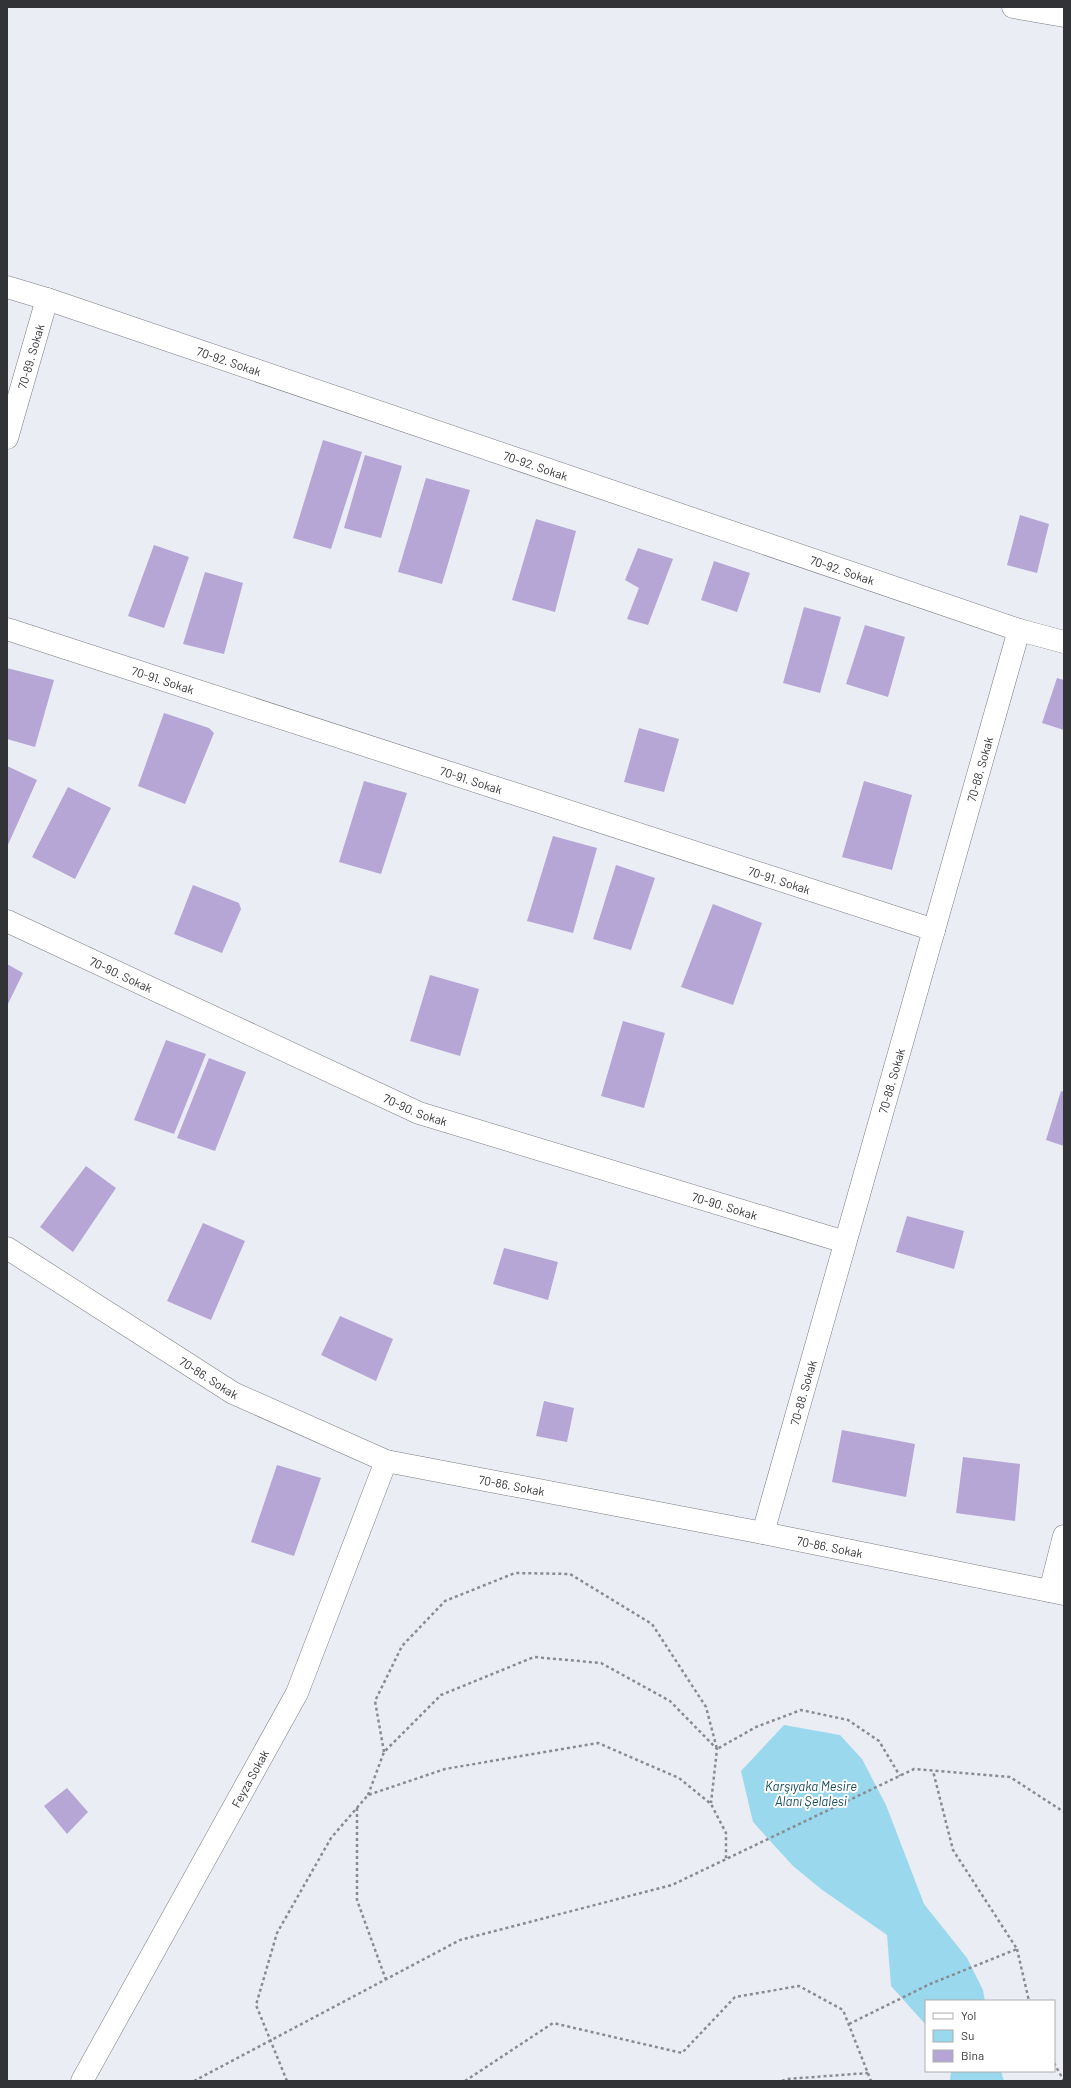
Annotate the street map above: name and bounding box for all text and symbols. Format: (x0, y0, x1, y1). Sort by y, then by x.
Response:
street label: 70-89. Sokak (15, 322, 47, 390)
street label: 70-92. Sokak (195, 343, 263, 378)
street label: 70-92. Sokak (502, 448, 570, 483)
street label: 70-92. Sokak (808, 552, 876, 587)
street label: 70-91. Sokak (130, 663, 196, 696)
street label: 70-88. Sokak (964, 735, 995, 803)
street label: 70-91. Sokak (438, 763, 504, 796)
street label: 70-91. Sokak (746, 863, 812, 896)
street label: 70-90. Sokak (88, 954, 155, 995)
street label: 70-88. Sokak (875, 1047, 907, 1115)
street label: 70-90. Sokak (381, 1090, 449, 1128)
street label: 70-90. Sokak (690, 1189, 759, 1222)
street label: 70-86. Sokak (177, 1354, 240, 1401)
street label: 70-88. Sokak (787, 1358, 819, 1427)
street label: 70-86. Sokak (478, 1472, 546, 1498)
street label: 70-86. Sokak (796, 1533, 864, 1560)
street label: Feyza Sokak (228, 1747, 271, 1810)
water label: Karşıyaka Mesire Alanı Şelalesi (765, 1778, 857, 1809)
legend (925, 2000, 1055, 2072)
text: Yol (961, 2008, 976, 2022)
text: Su (961, 2028, 974, 2042)
text: Bina (961, 2048, 984, 2062)

